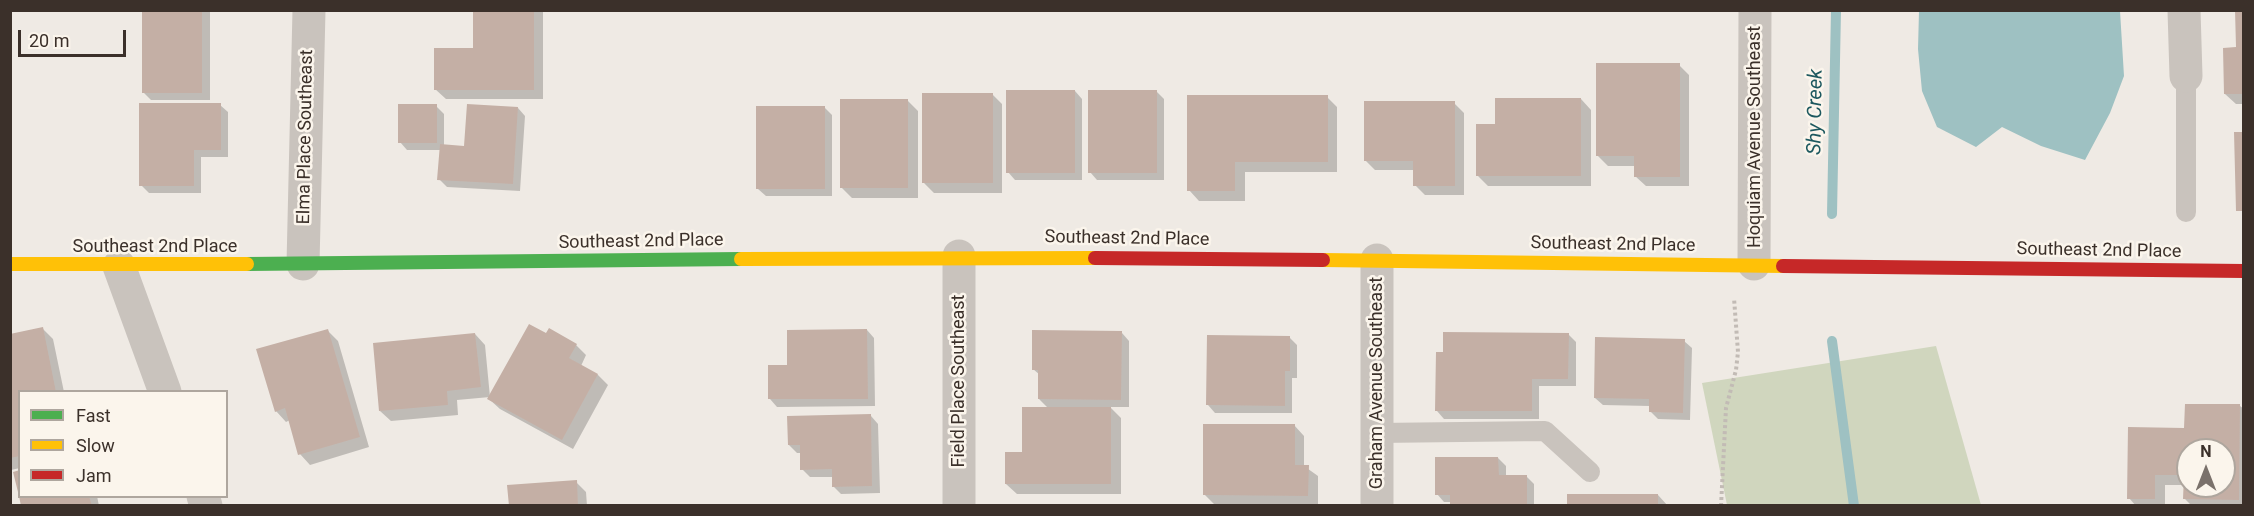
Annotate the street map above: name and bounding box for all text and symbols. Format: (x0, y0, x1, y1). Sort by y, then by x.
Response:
scale bar (21, 18, 129, 56)
street label: Hoquiam Avenue Southeast (1744, 26, 1766, 248)
text: 20 m (29, 30, 69, 51)
street label: Elma Place Southeast (294, 49, 318, 225)
water label: Shy Creek (1803, 69, 1829, 155)
street label: Southeast 2nd Place (1044, 227, 1210, 251)
street label: Southeast 2nd Place (558, 230, 724, 254)
street label: Southeast 2nd Place (1530, 233, 1696, 257)
street label: Southeast 2nd Place (73, 236, 237, 258)
street label: Southeast 2nd Place (2016, 239, 2182, 263)
street label: Graham Avenue Southeast (1366, 277, 1388, 489)
street label: Field Place Southeast (948, 294, 970, 468)
legend (18, 390, 228, 498)
text: Fast (76, 405, 111, 426)
text: Slow (76, 435, 115, 456)
north arrow (2176, 438, 2236, 498)
text: N (2200, 442, 2212, 461)
text: Jam (76, 465, 112, 486)

